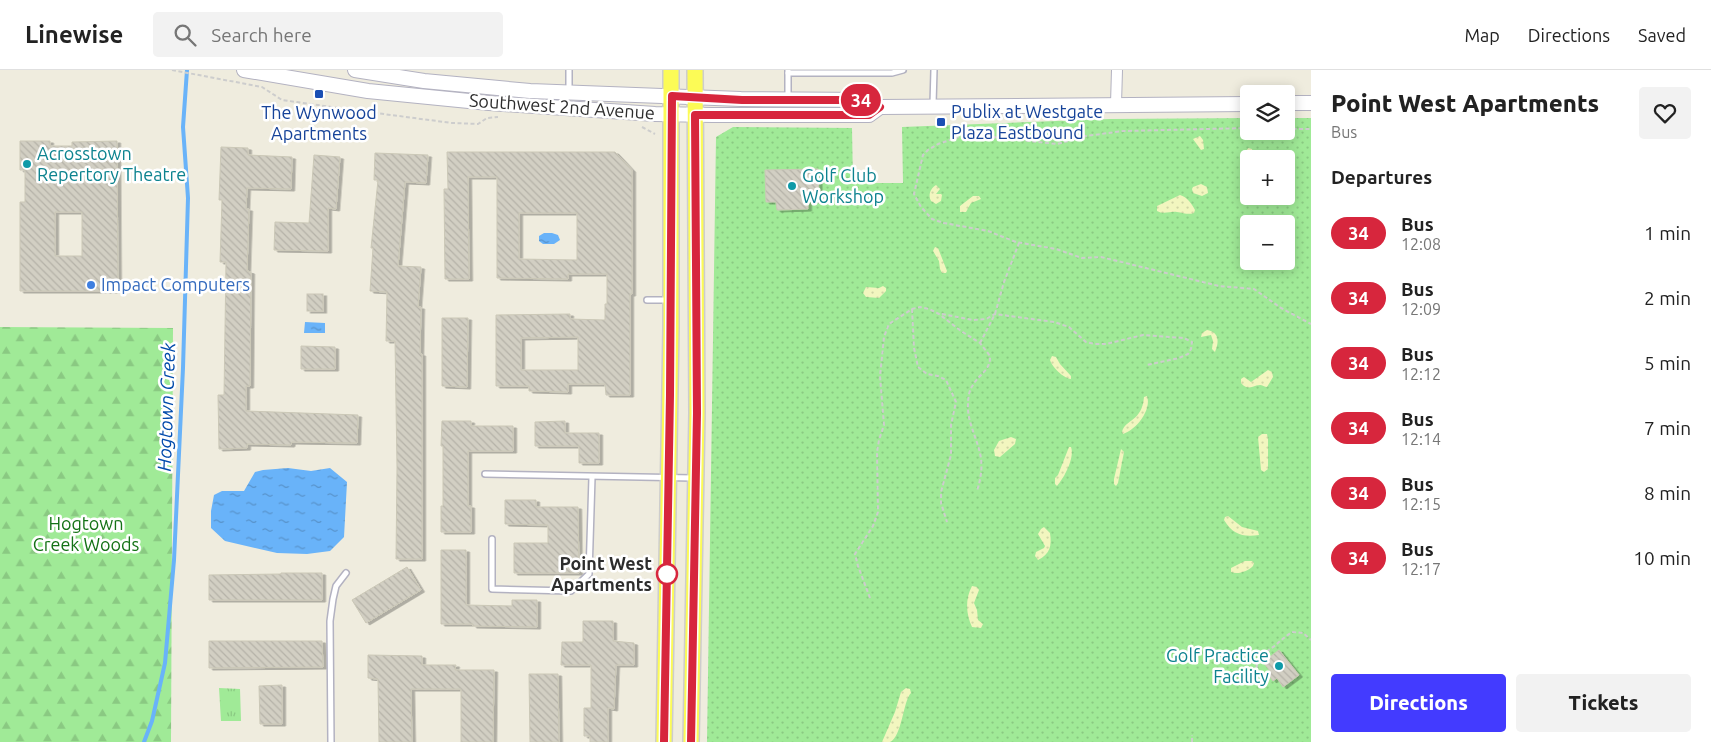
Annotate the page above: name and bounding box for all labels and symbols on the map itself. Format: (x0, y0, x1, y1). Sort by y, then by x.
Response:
line badge: 34 (838, 84, 884, 116)
marker: The Wynwood Apartments (313, 88, 325, 100)
street label: Southwest 2nd Avenue (468, 90, 656, 122)
place label: Publix at Westgate Plaza Eastbound (951, 101, 1103, 142)
place label: The Wynwood Apartments (261, 102, 377, 143)
marker: Publix at Westgate Plaza Eastbound (935, 116, 947, 128)
place label: Acrosstown Repertory Theatre (37, 143, 186, 184)
marker: Acrosstown Repertory Theatre (21, 158, 33, 170)
place label: Golf Club Workshop (802, 165, 884, 206)
marker: Golf Club Workshop (786, 180, 798, 192)
place label: Impact Computers (101, 274, 250, 294)
marker: Impact Computers (85, 279, 97, 291)
water label: Hogtown Creek (153, 342, 179, 472)
park label: Hogtown Creek Woods (33, 513, 140, 554)
place label: Point West Apartments (551, 553, 652, 594)
marker: Point West Apartments (656, 563, 678, 585)
place label: Golf Practice Facility (1166, 645, 1269, 686)
marker: Golf Practice Facility (1273, 660, 1285, 672)

